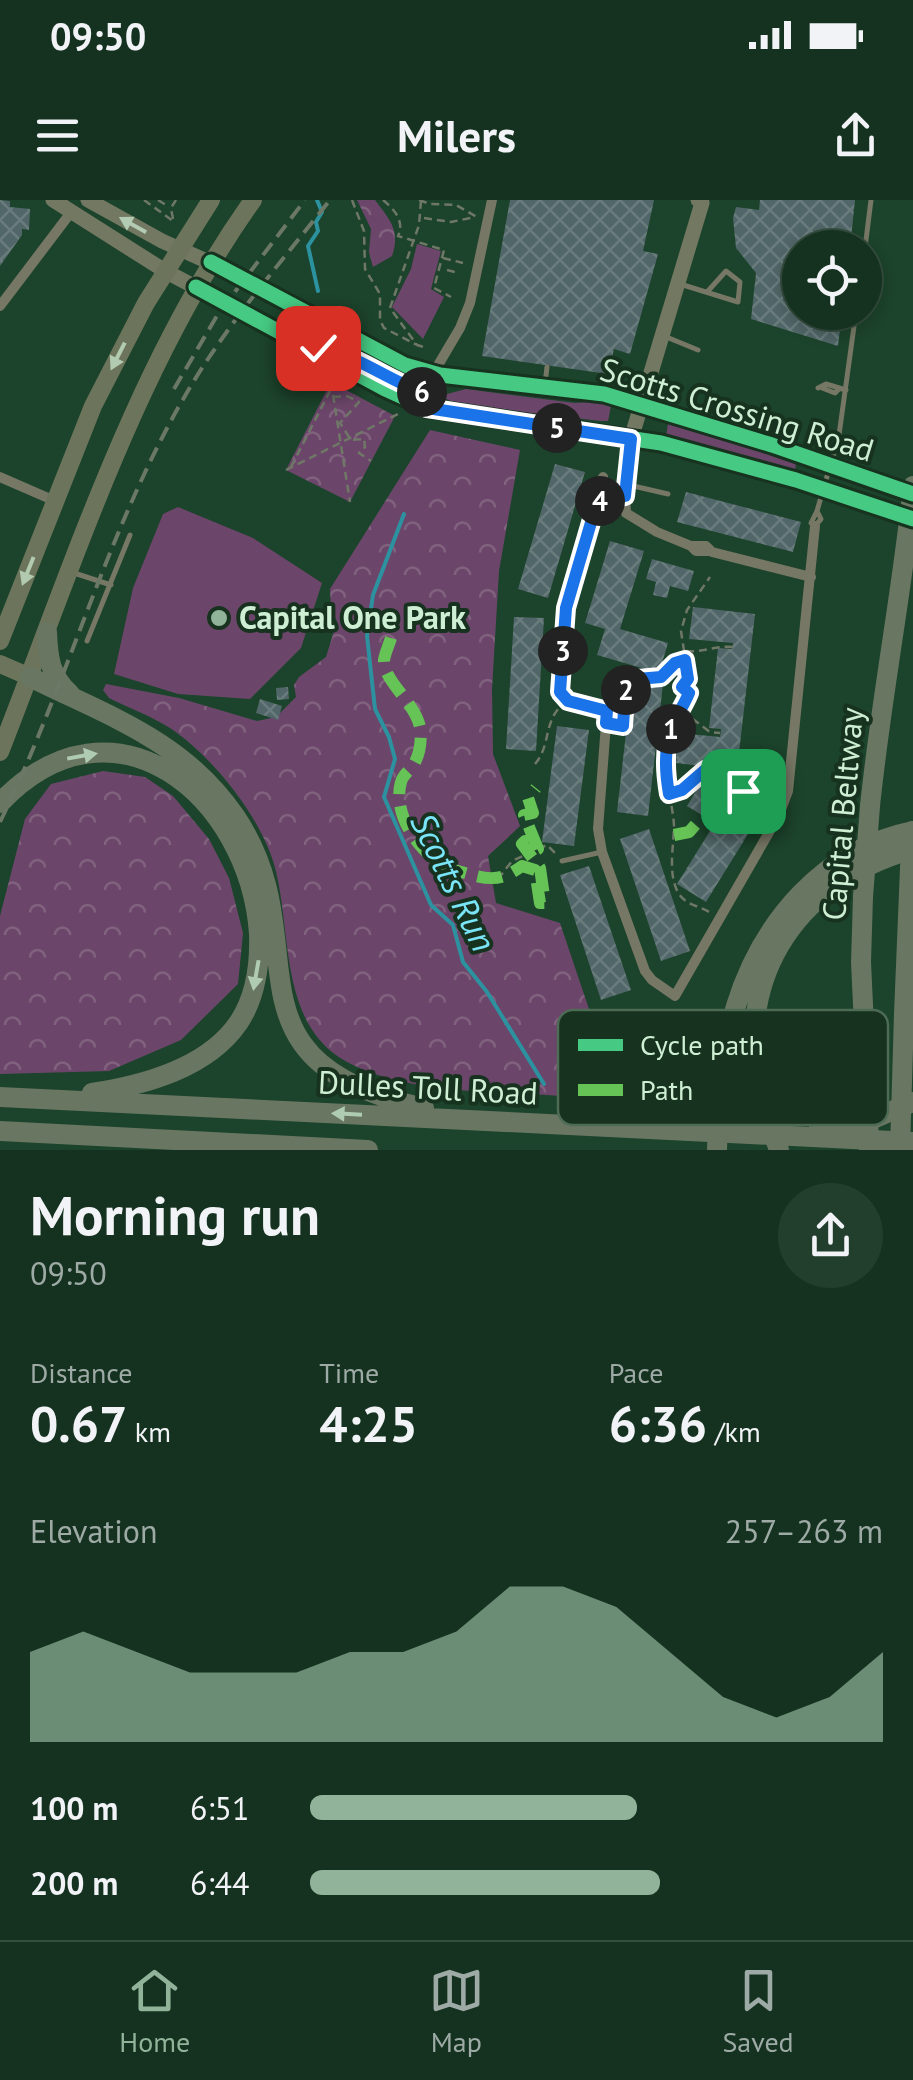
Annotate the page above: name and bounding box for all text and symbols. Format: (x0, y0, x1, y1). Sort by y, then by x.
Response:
text: 09:50 (50, 11, 146, 60)
text: Milers (397, 106, 516, 164)
icon: menu (30, 108, 85, 163)
icon: share (828, 108, 883, 163)
one-way arrow (119, 217, 147, 235)
map controls (782, 230, 882, 330)
button: locate (782, 230, 882, 330)
pin (276, 306, 361, 391)
icon: check (291, 321, 346, 376)
one-way arrow (110, 342, 127, 371)
street label: Scotts Crossing Road (595, 347, 879, 471)
pin: 6 (397, 367, 447, 417)
text: 6 (414, 373, 430, 410)
pin: 5 (532, 403, 582, 453)
text: 5 (549, 409, 565, 446)
pin: 4 (575, 476, 625, 526)
text: 4 (592, 482, 608, 519)
one-way arrow (19, 556, 35, 586)
place label: Capital One Park (239, 596, 466, 638)
marker: Capital One Park (208, 607, 230, 629)
pin: 3 (538, 626, 588, 676)
text: 3 (555, 632, 571, 669)
pin: 2 (601, 665, 651, 715)
text: 2 (618, 671, 634, 708)
pin: 1 (646, 704, 696, 754)
street label: Capital Beltway (812, 706, 872, 922)
text: 1 (663, 710, 679, 747)
one-way arrow (67, 748, 98, 763)
pin (701, 749, 786, 834)
icon: arrive (716, 764, 771, 819)
water label: Scotts Run (401, 804, 507, 959)
one-way arrow (248, 959, 263, 991)
legend (558, 1010, 888, 1125)
text: Cycle path (640, 1026, 764, 1063)
street label: Dulles Toll Road (317, 1060, 539, 1114)
text: Path (640, 1071, 693, 1108)
one-way arrow (331, 1106, 363, 1122)
text: Morning run (30, 1179, 320, 1250)
button: share (778, 1183, 883, 1288)
text: 09:50 (30, 1252, 107, 1294)
text: Distance (30, 1354, 133, 1391)
text: Time (319, 1354, 379, 1391)
text: Pace (609, 1354, 663, 1391)
text: 0.67 (30, 1391, 127, 1456)
text: 4:25 (319, 1391, 418, 1456)
text: 6:36 (609, 1391, 707, 1456)
text: km (127, 1413, 171, 1450)
text: /km (707, 1413, 761, 1450)
text: Elevation (30, 1510, 157, 1552)
text: 257–263 m (725, 1510, 883, 1552)
text: 100 m (30, 1787, 118, 1829)
text: 6:51 (190, 1787, 249, 1829)
text: 200 m (30, 1862, 118, 1904)
text: 6:44 (190, 1862, 249, 1904)
tab: Home (119, 1963, 190, 2060)
tab: Map (429, 1963, 484, 2060)
tab: Saved (722, 1963, 794, 2060)

